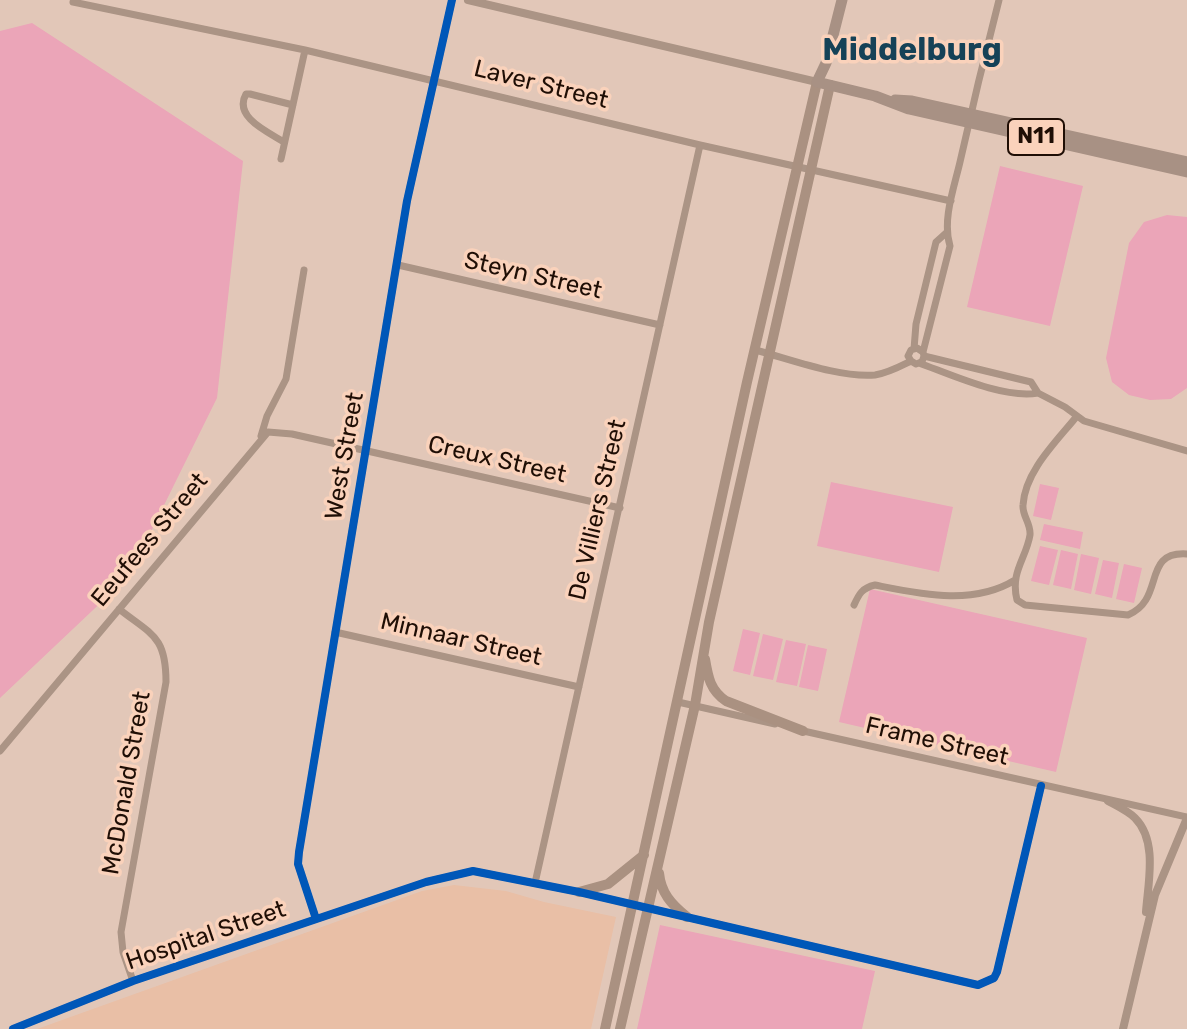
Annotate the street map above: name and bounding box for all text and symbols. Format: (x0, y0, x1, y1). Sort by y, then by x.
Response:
district label: Middelburg (822, 32, 1002, 70)
street label: Laver Street (471, 54, 611, 116)
road number: N11 (1008, 119, 1064, 155)
street label: Steyn Street (461, 246, 605, 306)
street label: West Street (320, 390, 370, 522)
street label: De Villiers Street (563, 417, 633, 603)
street label: Creux Street (425, 430, 569, 490)
street label: Eeufees Street (86, 467, 214, 613)
street label: Minnaar Street (377, 607, 545, 673)
street label: McDonald Street (97, 689, 157, 877)
street label: Frame Street (863, 712, 1011, 772)
street label: Hospital Street (122, 895, 290, 977)

